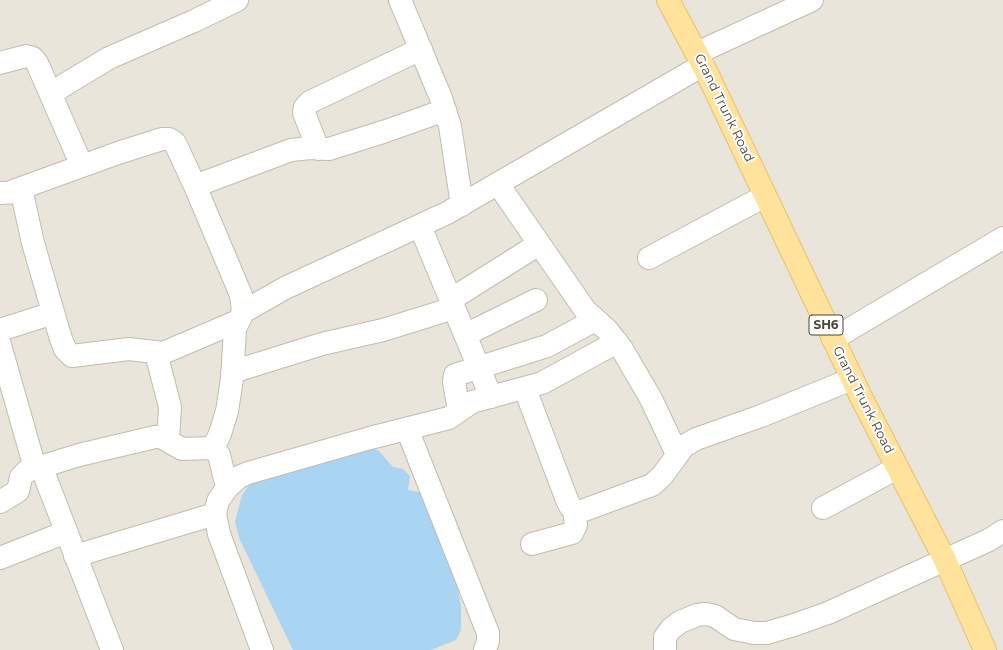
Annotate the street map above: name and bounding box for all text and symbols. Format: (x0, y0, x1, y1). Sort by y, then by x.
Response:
street label: Grand Trunk Road (691, 51, 757, 165)
road number: SH6 (809, 315, 843, 335)
street label: Grand Trunk Road (829, 344, 897, 456)

